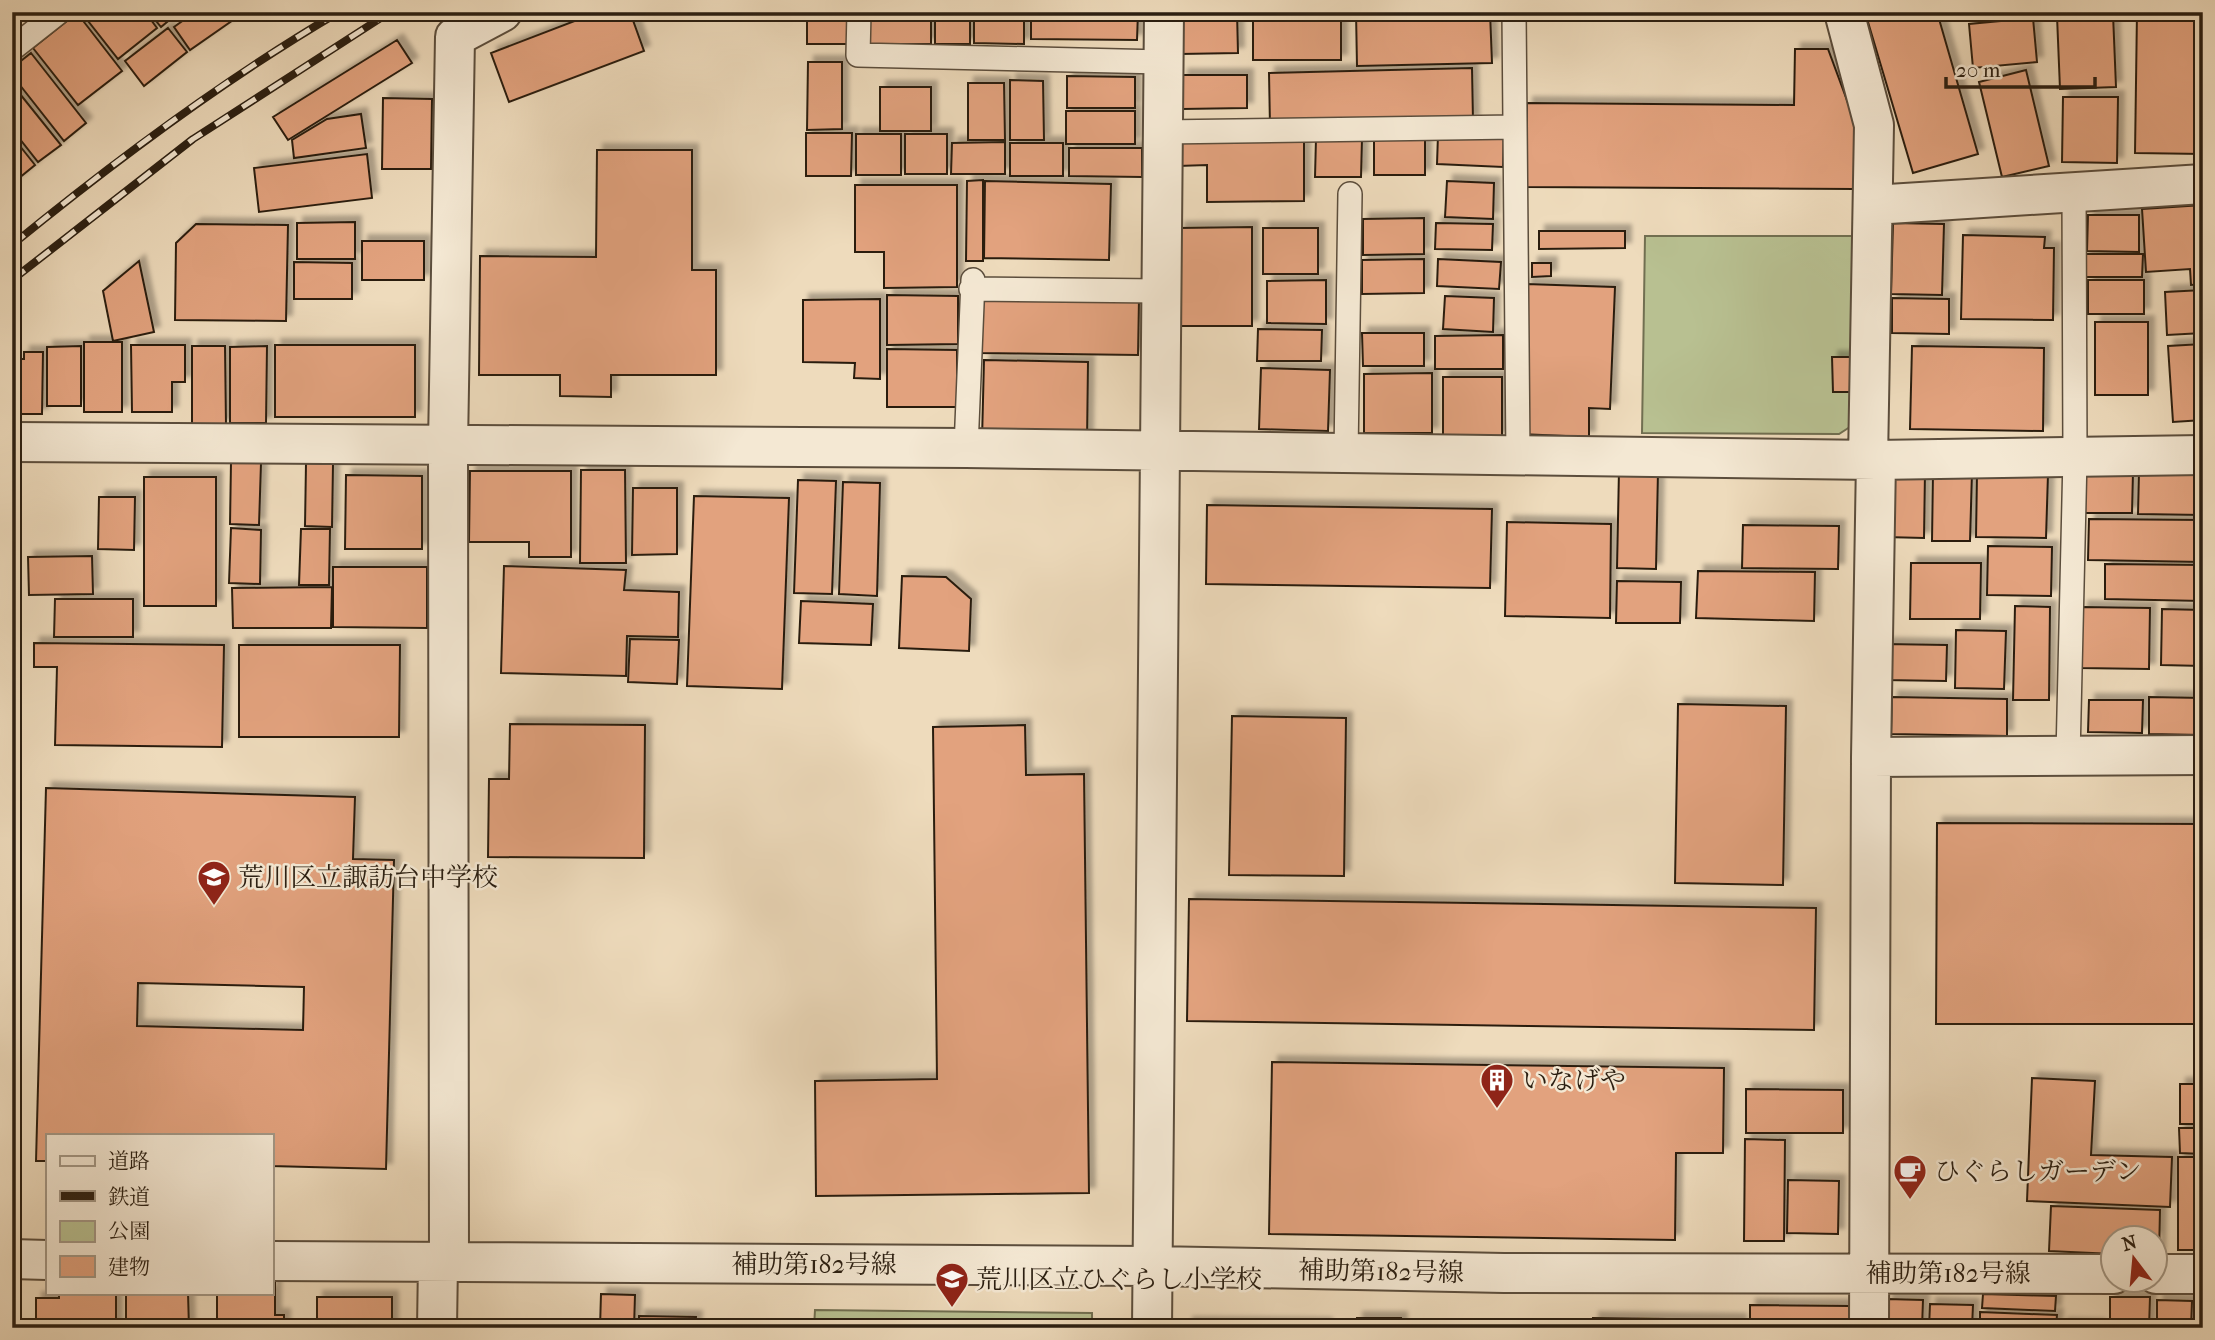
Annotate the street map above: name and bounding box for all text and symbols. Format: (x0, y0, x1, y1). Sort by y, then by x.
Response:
scale bar (1946, 46, 2094, 90)
text: 20 m (1956, 58, 2001, 82)
school or university icon: 荒川区立諏訪台中学校 (195, 858, 233, 907)
place label: 荒川区立諏訪台中学校 (238, 862, 498, 893)
building icon: いなげや (1478, 1061, 1516, 1110)
place label: いなげや (1522, 1065, 1626, 1096)
legend (46, 1134, 273, 1294)
text: 道路 (108, 1149, 150, 1173)
cafe icon: ひぐらしガーデン (1891, 1152, 1929, 1201)
place label: ひぐらしガーデン (1934, 1156, 2141, 1187)
text: 鉄道 (108, 1185, 150, 1209)
text: 公園 (108, 1219, 150, 1243)
north arrow (2100, 1224, 2170, 1294)
text: N (2120, 1231, 2140, 1256)
street label: 補助第182号線 (731, 1249, 897, 1280)
text: 建物 (108, 1255, 150, 1279)
street label: 補助第182号線 (1298, 1255, 1464, 1288)
street label: 補助第182号線 (1865, 1258, 2031, 1289)
school or university icon: 荒川区立ひぐらし小学校 (933, 1260, 971, 1309)
place label: 荒川区立ひぐらし小学校 (976, 1264, 1262, 1295)

